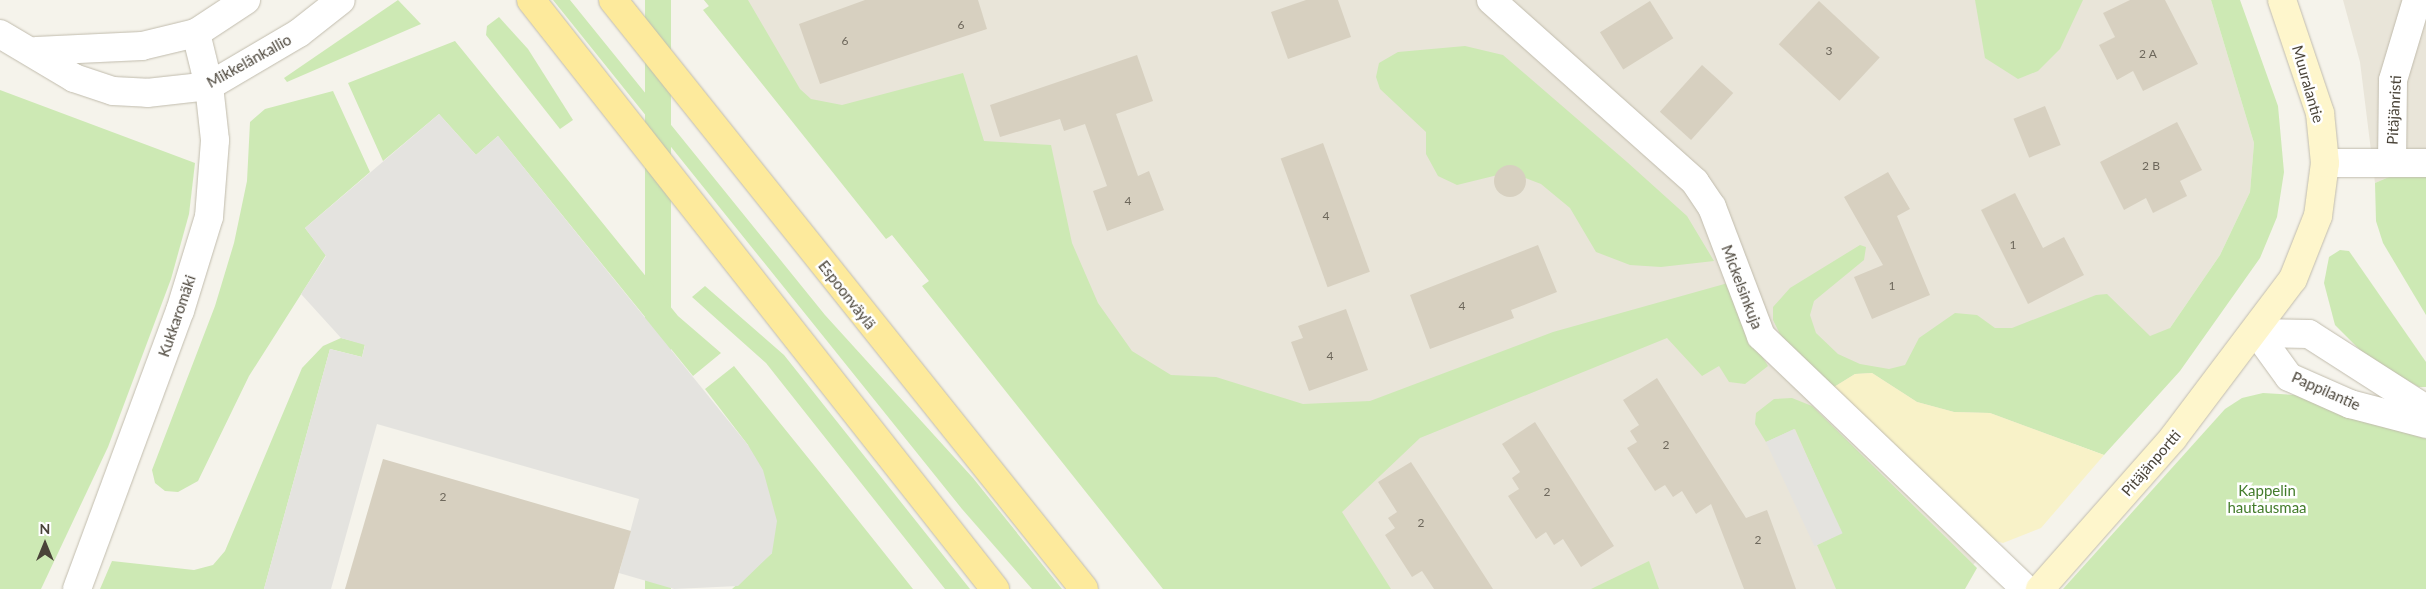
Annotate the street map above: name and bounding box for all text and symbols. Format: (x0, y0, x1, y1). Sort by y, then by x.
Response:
house number: 6 (958, 18, 964, 32)
street label: Mikkelänkallio (204, 30, 294, 92)
house number: 6 (842, 34, 848, 48)
street label: Muuralantie (2288, 43, 2328, 125)
house number: 3 (1826, 44, 1832, 58)
house number: 2 A (2139, 47, 2157, 61)
street label: Pitäjänristi (2383, 75, 2405, 145)
house number: 2 B (2142, 159, 2160, 173)
house number: 4 (1125, 194, 1131, 208)
house number: 4 (1323, 209, 1329, 223)
house number: 1 (2010, 238, 2016, 252)
street label: Mickelsinkuja (1718, 242, 1766, 332)
street label: Espoonväylä (815, 257, 879, 333)
street label: Kukkaromäki (155, 273, 199, 359)
house number: 1 (1889, 279, 1895, 293)
house number: 4 (1459, 299, 1465, 313)
house number: 4 (1327, 349, 1333, 363)
street label: Pappilantie (2289, 368, 2363, 414)
street label: Pitäjänportti (2118, 426, 2184, 500)
house number: 2 (1663, 438, 1669, 452)
park label: Kappelin hautausmaa (2227, 481, 2307, 516)
house number: 2 (1544, 485, 1550, 499)
house number: 2 (440, 490, 446, 504)
house number: 2 (1418, 516, 1424, 530)
north arrow (20, 519, 70, 569)
text: N (40, 520, 50, 537)
house number: 2 (1755, 533, 1761, 547)

